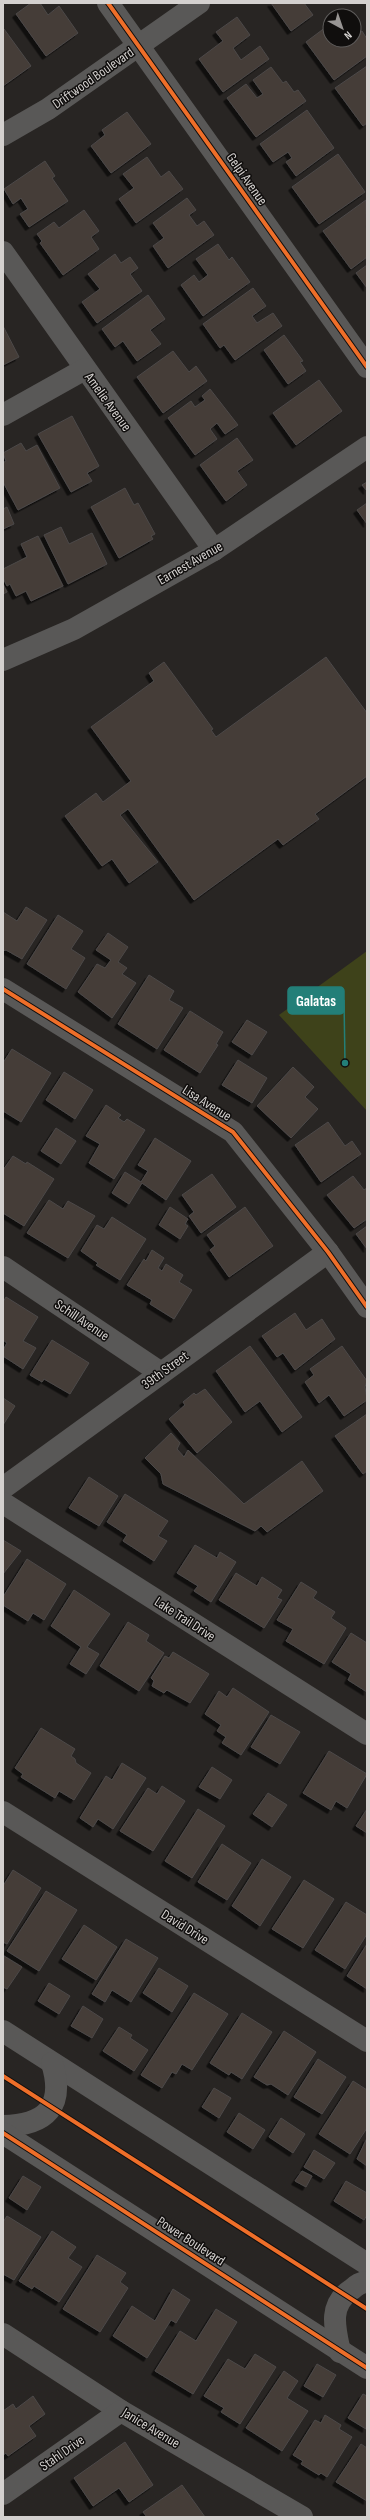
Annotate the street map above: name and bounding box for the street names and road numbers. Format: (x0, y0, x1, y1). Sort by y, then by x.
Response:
street label: Driftwood Boulevard (49, 44, 137, 112)
street label: Gelpi Avenue (223, 150, 271, 208)
street label: Amelie Avenue (80, 368, 135, 435)
street label: Earnest Avenue (154, 538, 226, 588)
street label: Lisa Avenue (179, 1081, 235, 1125)
street label: Schill Avenue (52, 1296, 112, 1344)
street label: 39th Street (138, 1347, 192, 1393)
street label: Lake Trail Drive (151, 1593, 219, 1645)
street label: David Drive (158, 1906, 212, 1948)
street label: Power Boulevard (154, 2213, 228, 2269)
street label: Janice Avenue (118, 2404, 183, 2452)
street label: Stahl Drive (36, 2431, 88, 2475)

